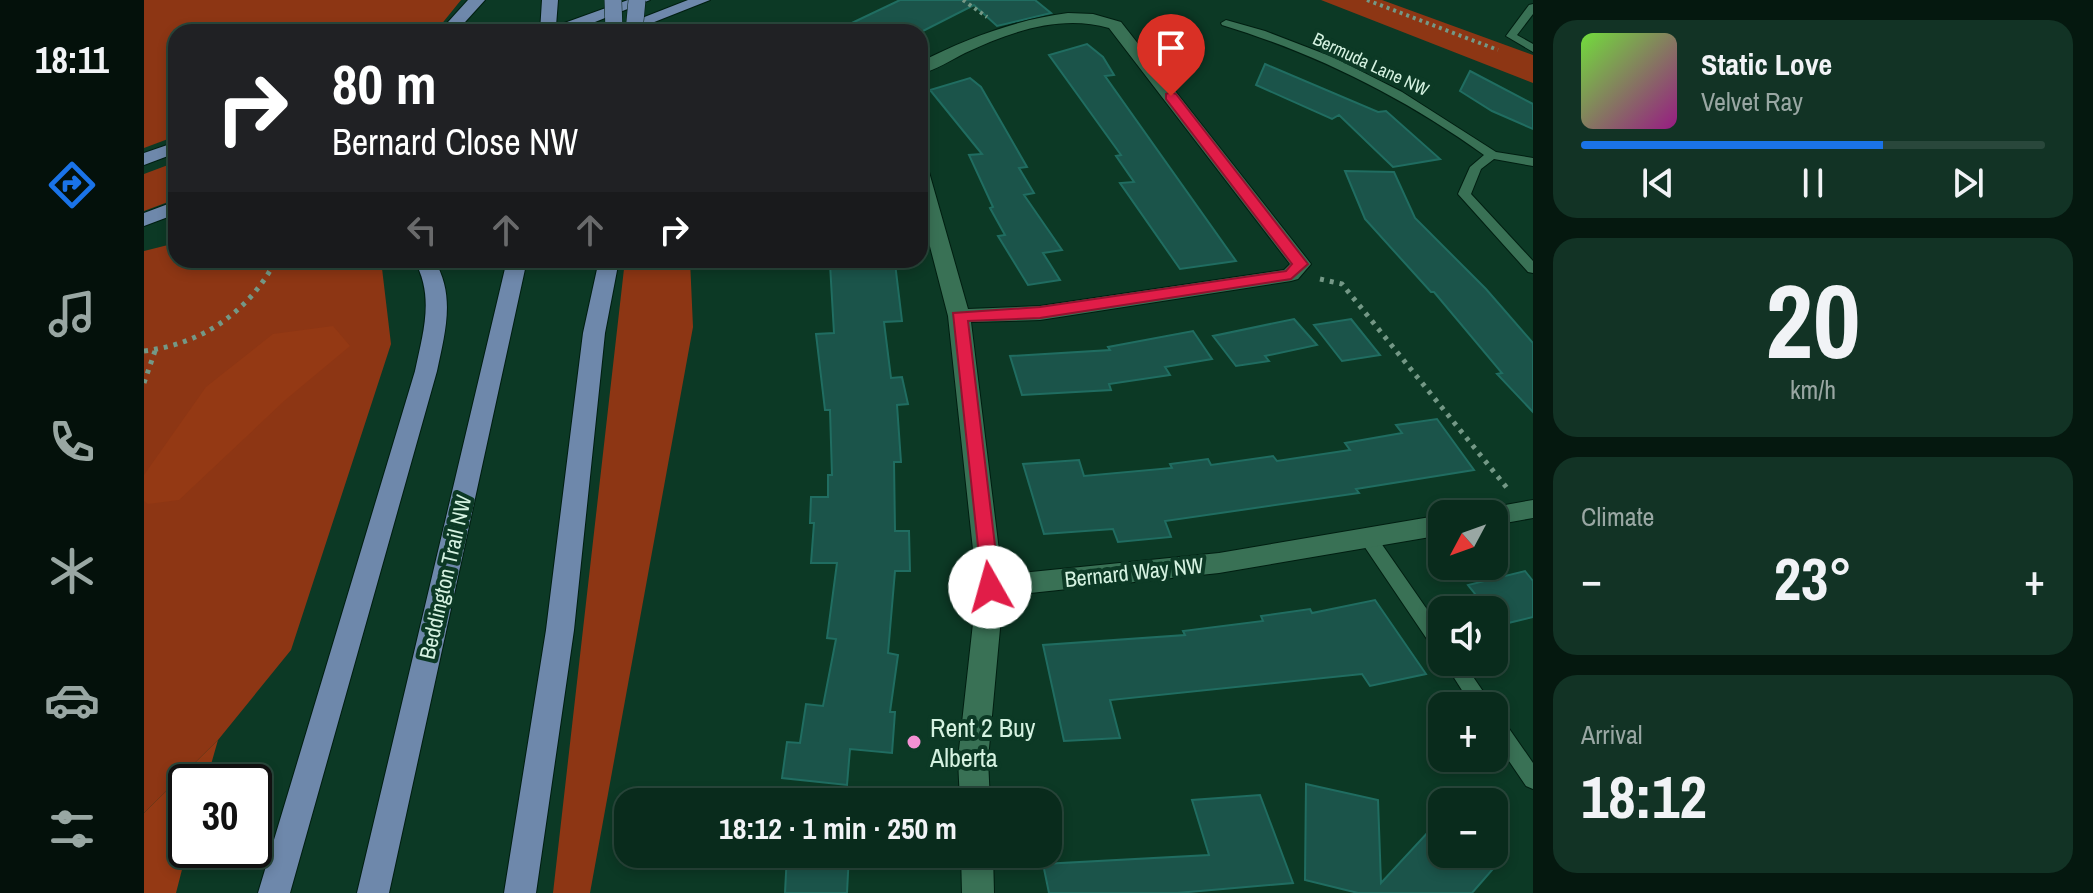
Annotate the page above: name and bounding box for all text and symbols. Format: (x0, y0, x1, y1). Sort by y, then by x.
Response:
pin (1137, 14.0, 1205, 96)
icon: arrive (1149, 26, 1193, 70)
street label: Bermuda Lane NW (1309, 26, 1433, 102)
text: 18:11 (35, 36, 109, 84)
text: Static Love (1701, 44, 1832, 84)
text: 80 m (332, 46, 437, 121)
icon: right (200, 56, 304, 160)
text: Velvet Ray (1701, 84, 1803, 119)
text: Bernard Close NW (332, 118, 578, 166)
icon: directions (44, 157, 100, 213)
icon: previous (1636, 161, 1680, 205)
icon: pause (1791, 161, 1835, 205)
icon: next (1946, 161, 1990, 205)
icon: left (400, 208, 444, 252)
icon: ahead (484, 208, 528, 252)
icon: ahead (568, 208, 612, 252)
icon: right (652, 208, 696, 252)
text: 20 (1766, 250, 1860, 390)
icon: music (44, 286, 100, 342)
text: km/h (1790, 372, 1836, 407)
icon: phone (44, 414, 100, 470)
street label: Beddington Trail NW (412, 492, 478, 662)
text: Climate (1581, 499, 1654, 534)
north arrow (1428, 500, 1508, 580)
map controls (1428, 500, 1508, 868)
text: 23° (1774, 538, 1852, 619)
icon: climate (44, 543, 100, 599)
position arrow (948, 545, 1032, 629)
text: − (1581, 549, 1602, 609)
text: + (2024, 549, 2045, 609)
street label: Bernard Way NW (1063, 550, 1205, 594)
button: sound (1428, 596, 1508, 676)
icon: car (44, 672, 100, 728)
button: + (1428, 692, 1508, 772)
place label: Rent 2 Buy Alberta (929, 710, 1036, 775)
text: Arrival (1581, 717, 1643, 752)
marker: Rent 2 Buy Alberta (905, 733, 923, 751)
text: 18:12 (1581, 756, 1707, 837)
speed limit sign: 30 (168, 764, 272, 868)
button: − (1428, 788, 1508, 868)
icon: filters (44, 801, 100, 857)
text: 18:12 · 1 min · 250 m (719, 808, 957, 848)

